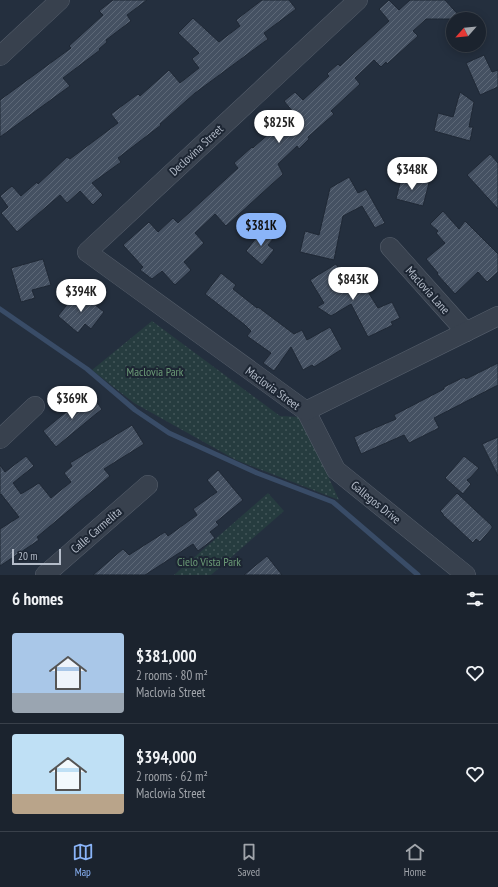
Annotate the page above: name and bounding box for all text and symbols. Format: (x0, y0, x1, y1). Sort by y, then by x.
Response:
north arrow (446, 12, 486, 52)
map controls (446, 12, 486, 52)
pin: $825K (251, 110, 307, 144)
text: $825K (263, 114, 295, 131)
street label: Declovina Street (166, 121, 226, 179)
pin: $348K (384, 157, 440, 191)
text: $348K (396, 161, 428, 178)
pin: $381K (233, 213, 289, 247)
text: $381K (245, 217, 277, 234)
street label: Maclovia Lane (403, 263, 453, 317)
pin: $843K (325, 267, 381, 301)
text: $843K (337, 271, 369, 288)
pin: $394K (53, 279, 109, 313)
text: $394K (65, 283, 97, 300)
street label: Maclovia Street (243, 363, 304, 413)
park label: Maclovia Park (126, 364, 184, 379)
pin: $369K (44, 386, 100, 420)
text: $369K (56, 390, 88, 407)
street label: Gallegos Drive (348, 477, 404, 527)
street label: Calle Carmelita (67, 504, 125, 556)
scale bar (12, 547, 61, 566)
text: 20 m (18, 549, 37, 563)
park label: Cielo Vista Park (177, 554, 241, 569)
text: 6 homes (12, 588, 63, 610)
icon: filters (464, 588, 486, 610)
text: $381,000 (136, 645, 197, 667)
icon: home (44, 649, 92, 697)
icon: heart (464, 662, 486, 684)
text: 2 rooms · 80 m² (136, 667, 208, 684)
text: Maclovia Street (136, 684, 205, 701)
text: $394,000 (136, 746, 197, 768)
icon: home (44, 750, 92, 798)
icon: heart (464, 763, 486, 785)
text: 2 rooms · 62 m² (136, 768, 208, 785)
text: Maclovia Street (136, 785, 205, 802)
tab: Map (72, 841, 94, 879)
tab: Saved (237, 841, 260, 879)
tab: Home (404, 841, 426, 879)

